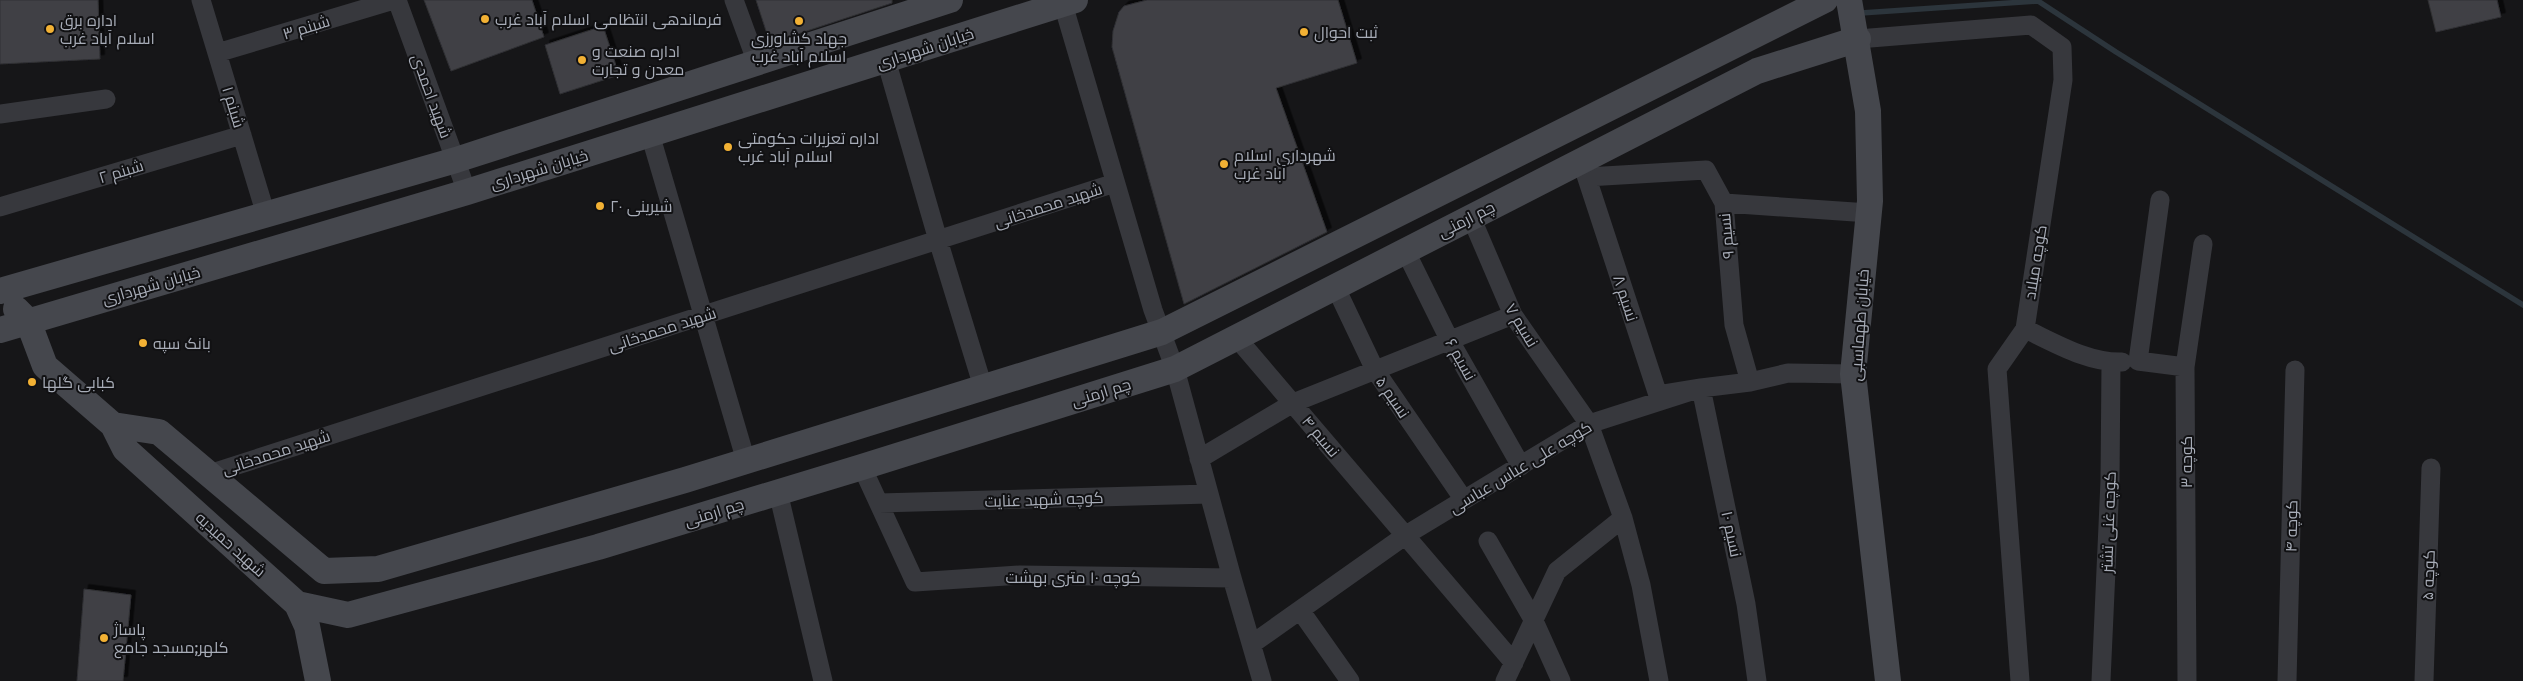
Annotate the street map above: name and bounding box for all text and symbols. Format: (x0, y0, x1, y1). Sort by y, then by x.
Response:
place label: فرماندهی انتظامی اسلام آباد غرب (495, 10, 722, 31)
place label: اداره برق اسلام آباد غرب (60, 11, 155, 50)
street label: شبنم ۳ (280, 11, 333, 46)
marker: فرماندهی انتظامی اسلام آباد غرب (479, 13, 491, 25)
marker: جهاد کشاورزی اسلام آباد غرب (793, 15, 805, 27)
marker: اداره برق اسلام آباد غرب (44, 23, 56, 35)
place label: ثبت احوال (1314, 23, 1378, 43)
street label: خیابان شهرداری (874, 24, 977, 74)
marker: ثبت احوال (1298, 26, 1310, 38)
place label: جهاد کشاورزی اسلام آباد غرب (751, 29, 847, 68)
place label: اداره صنعت و معدن و تجارت (592, 42, 684, 80)
street label: شهید احمدی (407, 51, 456, 141)
marker: اداره صنعت و معدن و تجارت (576, 54, 588, 66)
street label: شبنم ۱ (216, 84, 249, 131)
place label: اداره تعزیرات حکومتی اسلام آباد غرب (738, 129, 879, 168)
marker: اداره تعزیرات حکومتی اسلام آباد غرب (722, 141, 734, 153)
street label: خیابان شهرداری (488, 146, 591, 194)
place label: شهرداری اسلام آباد غرب (1234, 146, 1336, 183)
street label: شبنم ۲ (96, 156, 146, 189)
marker: شهرداری اسلام آباد غرب (1218, 158, 1230, 170)
street label: شهید محمدخانی (992, 179, 1105, 233)
place label: شیرینی ۲۰ (610, 197, 673, 217)
street label: چم ارمنی (1435, 197, 1499, 244)
marker: شیرینی ۲۰ (594, 200, 606, 212)
street label: نسیم ۹ (1715, 212, 1740, 260)
street label: کوچه میلاد (2020, 224, 2053, 301)
street label: خیابان شهرداری (100, 262, 203, 310)
street label: خیابان طهماسبی (1846, 268, 1874, 382)
street label: نسیم ۸ (1607, 273, 1642, 324)
street label: نسیم ۷ (1499, 300, 1542, 352)
street label: شهید محمدخانی (606, 303, 719, 357)
place label: بانک سپه (153, 334, 211, 354)
street label: نسیم ۶ (1440, 335, 1480, 385)
marker: بانک سپه (137, 337, 149, 349)
place label: کبابی گلها (42, 373, 115, 393)
street label: نسیم ۵ (1370, 373, 1413, 423)
street label: چم ارمنی (1069, 374, 1134, 412)
marker: کبابی گلها (26, 376, 38, 388)
street label: نسیم ۴ (1296, 412, 1343, 462)
street label: کوچه علی عباس عباسی (1445, 417, 1596, 519)
street label: شهید محمدخانی (220, 426, 333, 480)
street label: کوچه ۳ (2177, 436, 2198, 488)
street label: کوچه غنی تشتر (2097, 471, 2122, 574)
street label: کوچه شهید عنایت (984, 488, 1104, 513)
street label: چم ارمنی (682, 494, 747, 532)
street label: کوچه ۴ (2282, 500, 2303, 552)
street label: شهید حمیدیه (191, 508, 270, 582)
street label: نسیم ۱۰ (1715, 509, 1746, 559)
street label: کوچه ۵ (2418, 550, 2441, 601)
street label: کوچه ۱۰ متری بهشت (1006, 568, 1140, 589)
place label: پاساژ کلهر;مسجد جامع (113, 620, 229, 659)
marker: پاساژ کلهر;مسجد جامع (98, 632, 110, 644)

